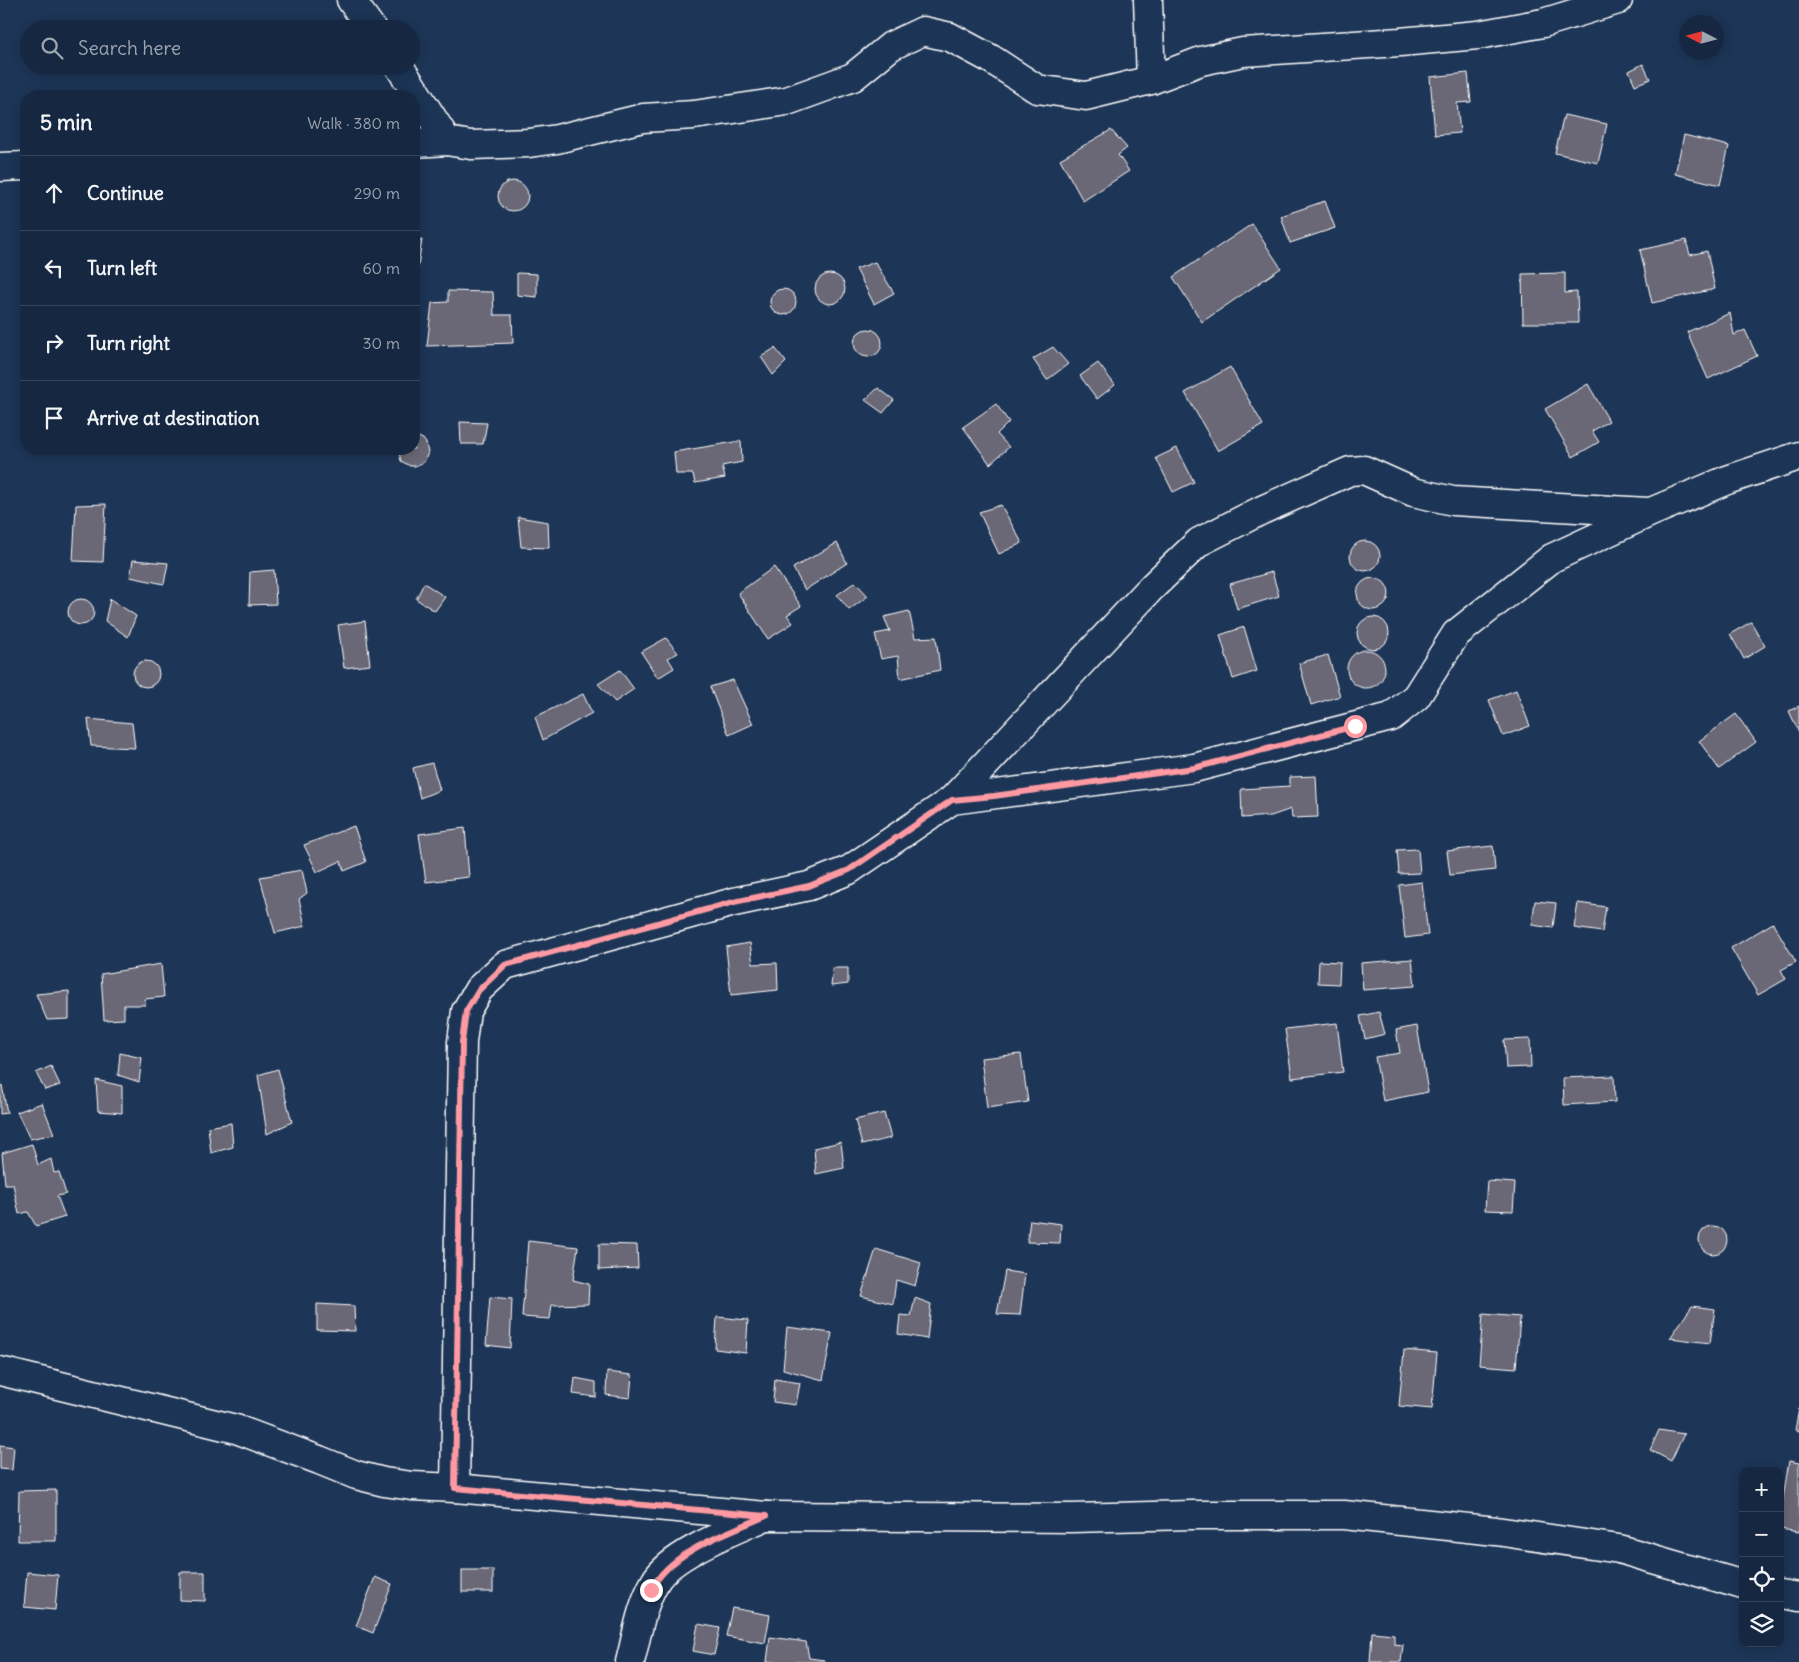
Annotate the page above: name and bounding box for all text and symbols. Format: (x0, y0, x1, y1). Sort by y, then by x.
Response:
north arrow (1679, 15, 1724, 60)
search box (20, 20, 420, 75)
icon: search (38, 34, 66, 62)
text: Search here (78, 36, 181, 60)
text: 5 min (40, 109, 92, 136)
text: Walk · 380 m (307, 113, 400, 133)
icon: ahead (40, 179, 68, 207)
text: Continue (87, 181, 164, 205)
text: 290 m (354, 183, 400, 203)
icon: left (40, 254, 68, 282)
text: Turn left (87, 256, 157, 280)
text: 60 m (362, 258, 400, 278)
icon: right (40, 329, 68, 357)
text: Turn right (87, 331, 170, 355)
text: 30 m (363, 333, 400, 353)
icon: arrive (40, 404, 68, 432)
text: Arrive at destination (87, 406, 260, 430)
route start (1344, 715, 1367, 738)
map controls (1739, 1467, 1784, 1647)
button: + (1739, 1467, 1784, 1512)
button: − (1739, 1512, 1784, 1557)
button: locate (1739, 1557, 1784, 1602)
route end (640, 1579, 663, 1602)
button: layers (1739, 1602, 1784, 1647)

